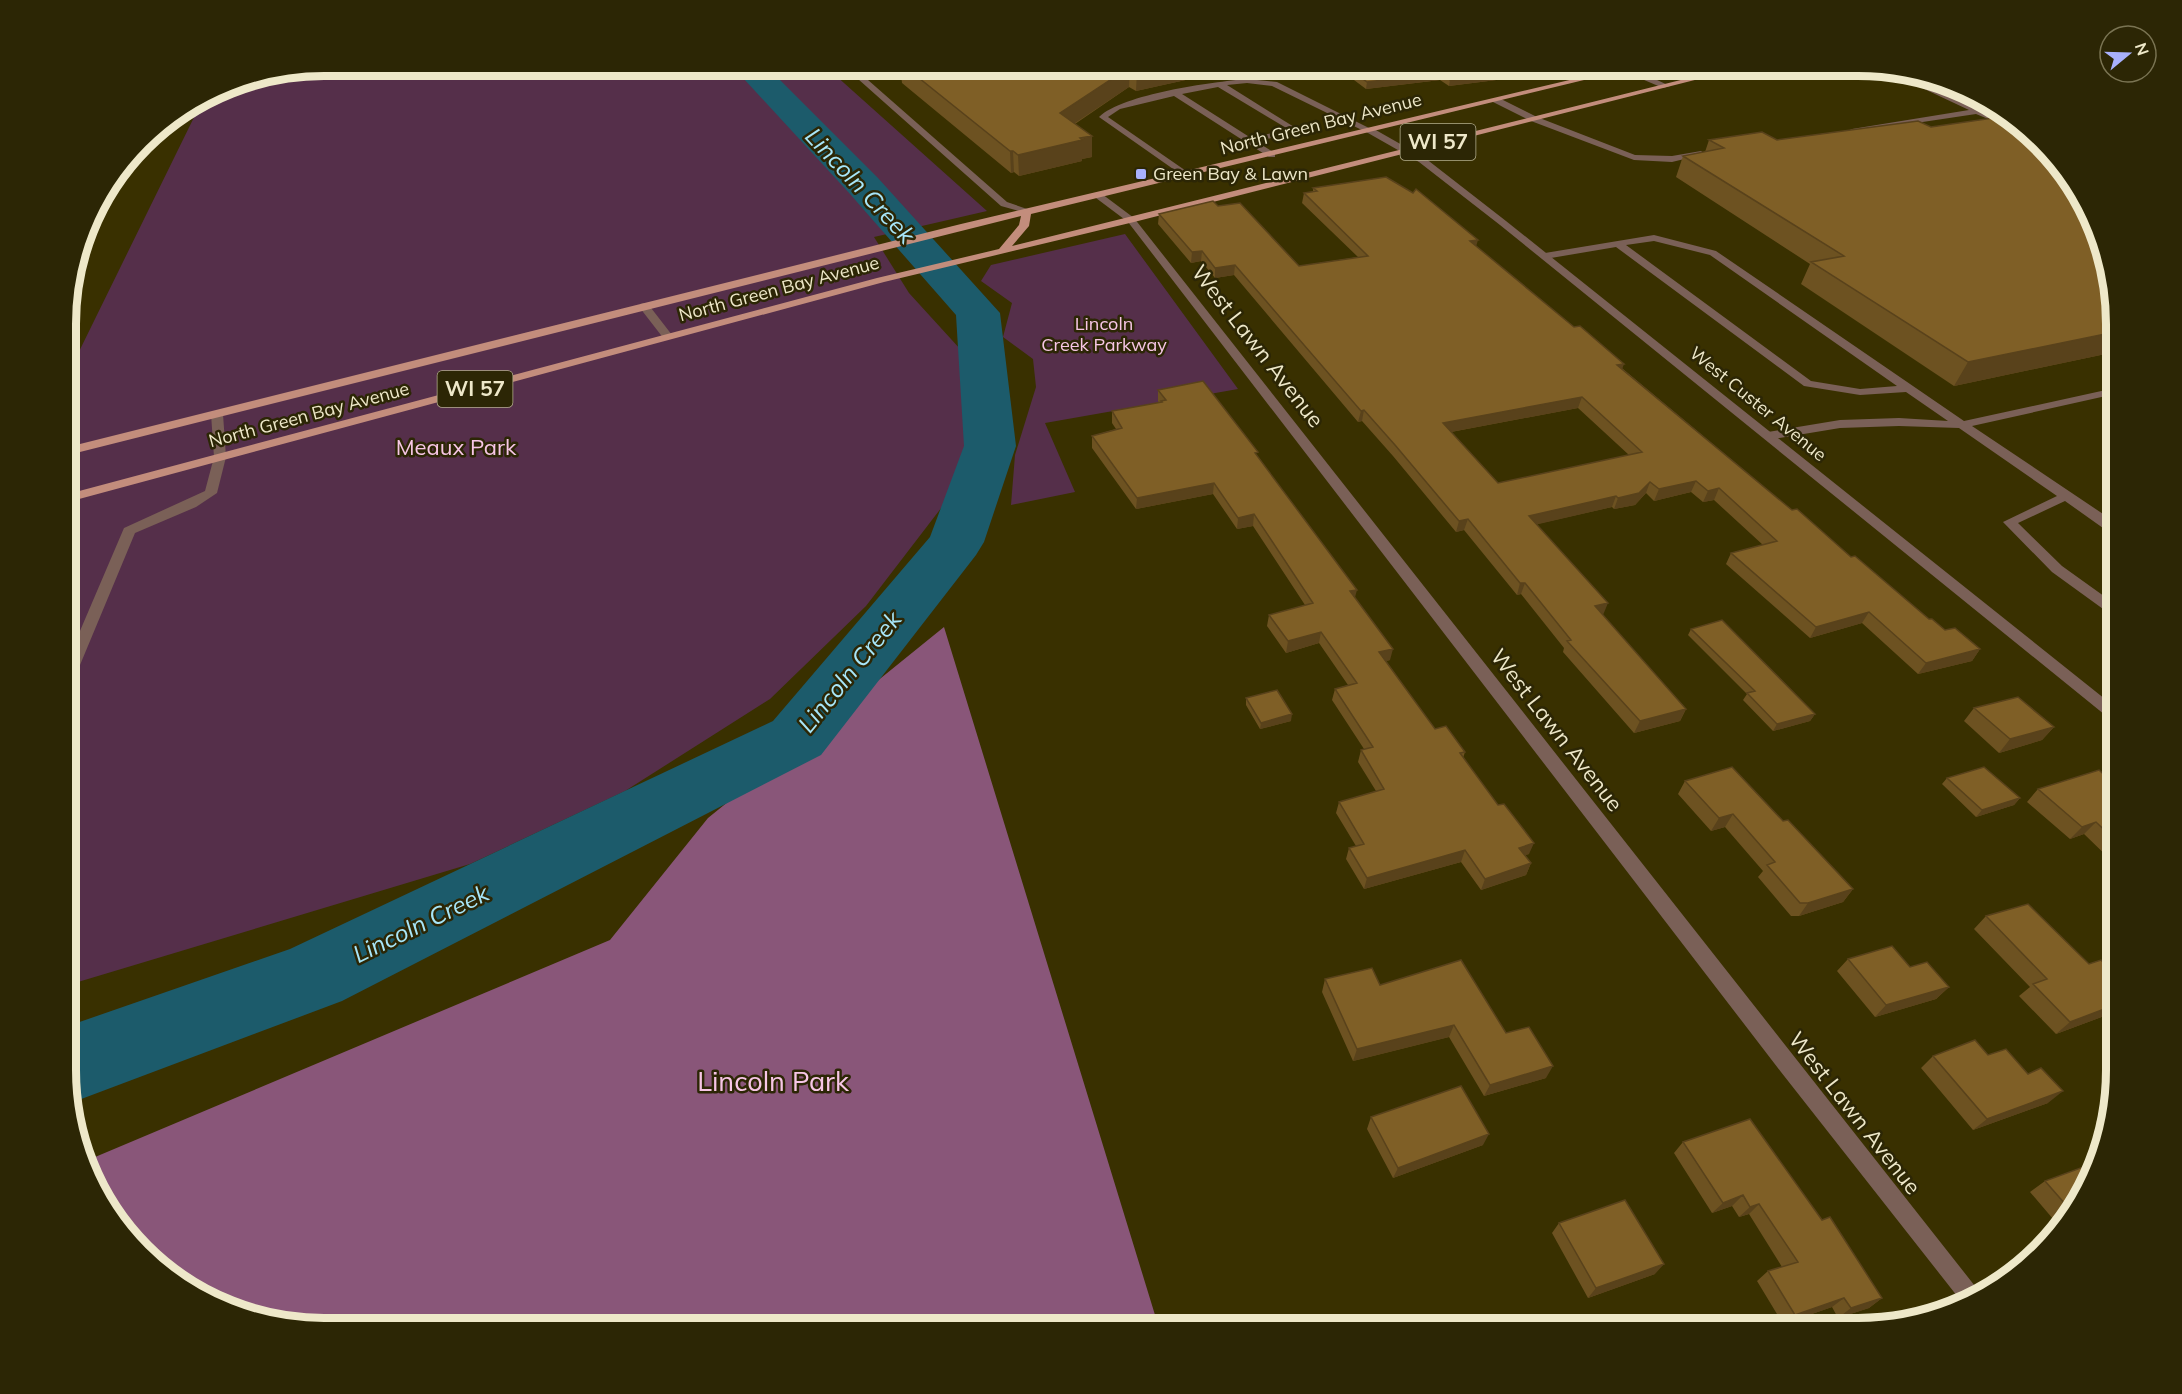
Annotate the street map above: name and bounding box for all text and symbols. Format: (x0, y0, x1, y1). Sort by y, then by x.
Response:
north arrow (2098, 24, 2158, 84)
text: N (2131, 40, 2154, 58)
street label: North Green Bay Avenue (1218, 87, 1424, 160)
water label: Lincoln Creek (799, 121, 922, 250)
road number: WI 57 (1400, 124, 1476, 160)
place label: Green Bay & Lawn (1153, 162, 1308, 185)
marker: Green Bay & Lawn (1134, 167, 1148, 181)
street label: North Green Bay Avenue (676, 251, 882, 326)
street label: West Lawn Avenue (1186, 259, 1330, 433)
park label: Lincoln Creek Parkway (1041, 312, 1167, 356)
street label: West Custer Avenue (1685, 341, 1832, 466)
road number: WI 57 (438, 371, 512, 407)
street label: North Green Bay Avenue (206, 377, 412, 452)
park label: Meaux Park (396, 433, 517, 461)
water label: Lincoln Creek (791, 604, 908, 738)
street label: West Lawn Avenue (1485, 643, 1629, 817)
water label: Lincoln Creek (348, 877, 494, 969)
street label: West Lawn Avenue (1783, 1026, 1927, 1200)
park label: Lincoln Park (697, 1064, 850, 1098)

